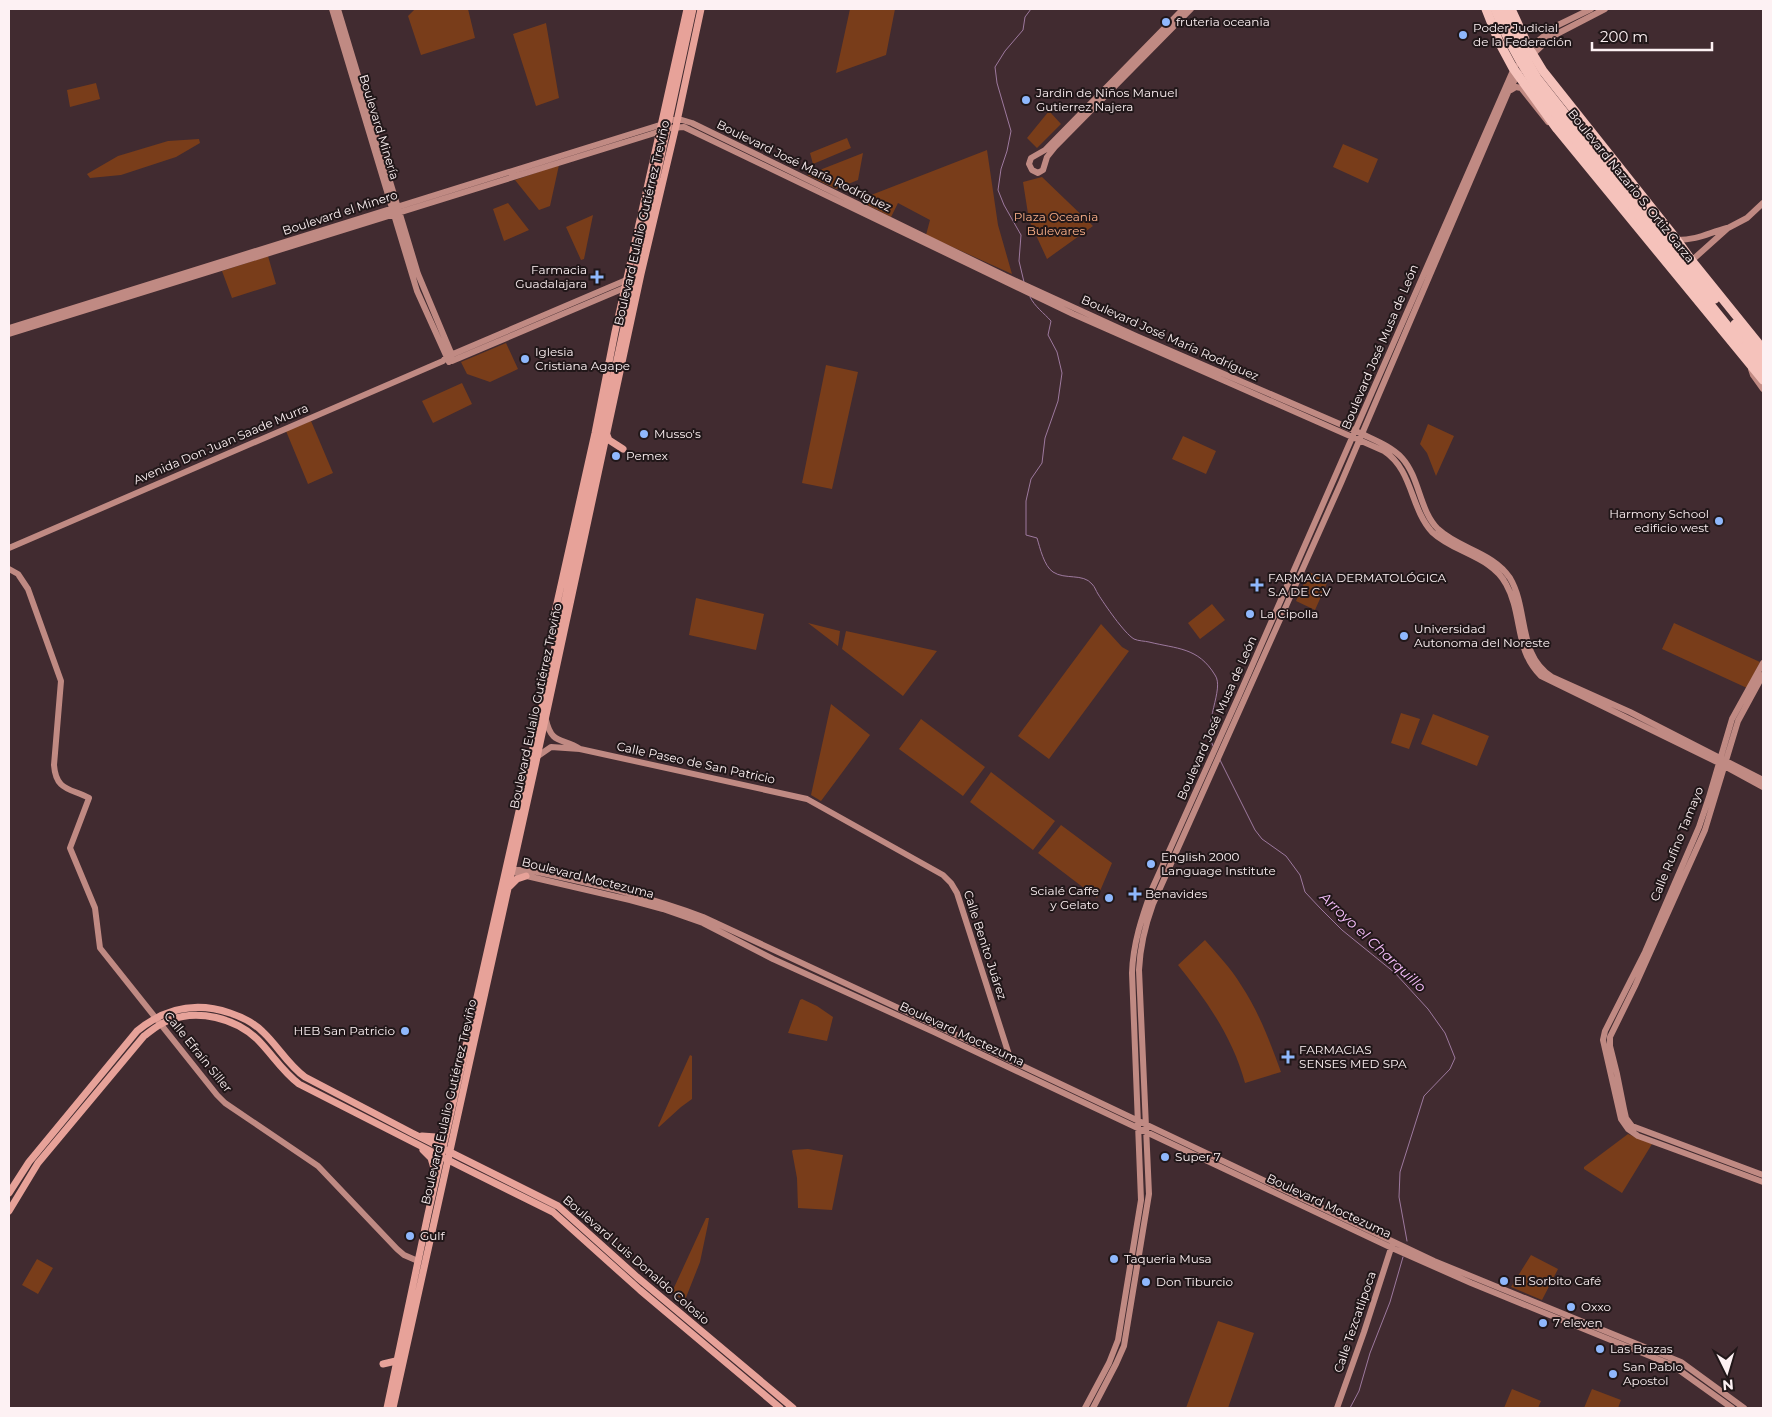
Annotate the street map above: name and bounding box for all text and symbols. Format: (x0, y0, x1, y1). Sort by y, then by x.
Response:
place label: fruteria oceania (1176, 14, 1270, 29)
marker: fruteria oceania (1160, 16, 1172, 28)
place label: Poder Judicial de la Federación (1473, 20, 1572, 49)
scale bar (1592, 20, 1712, 52)
text: 200 m (1600, 27, 1648, 46)
marker: Poder Judicial de la Federación (1457, 29, 1469, 41)
street label: Boulevard Minería (356, 72, 403, 181)
place label: Jardin de Niños Manuel Gutierrez Najera (1035, 85, 1178, 114)
marker: Jardin de Niños Manuel Gutierrez Najera (1020, 94, 1032, 106)
street label: Boulevard Nazario S. Ortiz Garza (1565, 106, 1698, 265)
street label: Boulevard José María Rodríguez (714, 117, 894, 215)
street label: Boulevard Eulalio Gutiérrez Treviño (611, 119, 672, 327)
street label: Boulevard el Minero (280, 187, 399, 238)
park label: Plaza Oceania Bulevares (1014, 209, 1098, 238)
place label: Farmacia Guadalajara (515, 262, 587, 291)
street label: Boulevard José Musa de León (1338, 262, 1421, 432)
marker: Farmacia Guadalajara (591, 271, 603, 283)
street label: Boulevard José María Rodríguez (1079, 292, 1261, 384)
place label: Iglesia Cristiana Agape (535, 344, 630, 373)
marker: Iglesia Cristiana Agape (519, 353, 531, 365)
street label: Avenida Don Juan Saade Murra (131, 400, 310, 487)
place label: Musso's (654, 426, 701, 441)
marker: Musso's (638, 428, 650, 440)
place label: Pemex (626, 448, 669, 463)
marker: Pemex (610, 450, 622, 462)
place label: Harmony School edificio west (1609, 506, 1709, 535)
marker: Harmony School edificio west (1713, 515, 1725, 527)
place label: FARMACIA DERMATOLÓGICA S.A DE C.V (1268, 570, 1447, 599)
marker: FARMACIA DERMATOLÓGICA S.A DE C.V (1250, 578, 1264, 592)
street label: Boulevard Eulalio Gutiérrez Treviño (506, 602, 565, 810)
place label: La Cipolla (1260, 606, 1318, 621)
marker: La Cipolla (1244, 608, 1256, 620)
place label: Universidad Autonoma del Noreste (1414, 621, 1550, 650)
marker: Universidad Autonoma del Noreste (1398, 630, 1410, 642)
street label: Boulevard José Musa de León (1173, 633, 1260, 802)
street label: Calle Paseo de San Patricio (615, 738, 777, 787)
street label: Calle Rufino Tamayo (1647, 784, 1706, 903)
place label: English 2000 Language Institute (1161, 849, 1276, 878)
street label: Boulevard Moctezuma (520, 854, 656, 901)
marker: English 2000 Language Institute (1145, 858, 1157, 870)
place label: Scialé Caffe y Gelato (1030, 883, 1099, 912)
place label: Benavides (1145, 886, 1207, 901)
water label: Arroyo el Charquillo (1315, 887, 1430, 996)
street label: Calle Benito Juárez (961, 888, 1010, 1002)
marker: Benavides (1129, 888, 1141, 900)
marker: Scialé Caffe y Gelato (1103, 892, 1115, 904)
street label: Boulevard Eulalio Gutiérrez Treviño (418, 998, 479, 1206)
street label: Boulevard Moctezuma (897, 998, 1027, 1069)
street label: Calle Efraín Siller (161, 1008, 236, 1095)
place label: HEB San Patricio (294, 1023, 395, 1038)
marker: HEB San Patricio (399, 1025, 411, 1037)
place label: FARMACIAS SENSES MED SPA (1299, 1042, 1407, 1071)
marker: FARMACIAS SENSES MED SPA (1281, 1050, 1295, 1064)
place label: Super 7 (1175, 1149, 1221, 1164)
marker: Super 7 (1159, 1151, 1171, 1163)
street label: Boulevard Moctezuma (1264, 1170, 1394, 1241)
street label: Boulevard Luis Donaldo Colosio (560, 1192, 713, 1327)
place label: Gulf (420, 1228, 446, 1243)
marker: Gulf (404, 1230, 416, 1242)
place label: Taqueria Musa (1124, 1251, 1212, 1266)
marker: Taqueria Musa (1108, 1253, 1120, 1265)
street label: Calle Tezcatlipoca (1330, 1269, 1379, 1375)
place label: El Sorbito Café (1514, 1273, 1601, 1288)
place label: Don Tiburcio (1156, 1274, 1233, 1289)
marker: El Sorbito Café (1498, 1275, 1510, 1287)
marker: Don Tiburcio (1140, 1276, 1152, 1288)
place label: Oxxo (1581, 1299, 1611, 1314)
marker: Oxxo (1565, 1301, 1577, 1313)
place label: 7 eleven (1553, 1315, 1603, 1330)
marker: 7 eleven (1537, 1317, 1549, 1329)
place label: Las Brazas (1610, 1341, 1673, 1356)
marker: Las Brazas (1594, 1343, 1606, 1355)
north arrow (1702, 1347, 1752, 1397)
place label: San Pablo Apostol (1623, 1359, 1683, 1388)
marker: San Pablo Apostol (1607, 1368, 1619, 1380)
text: N (1722, 1375, 1735, 1394)

